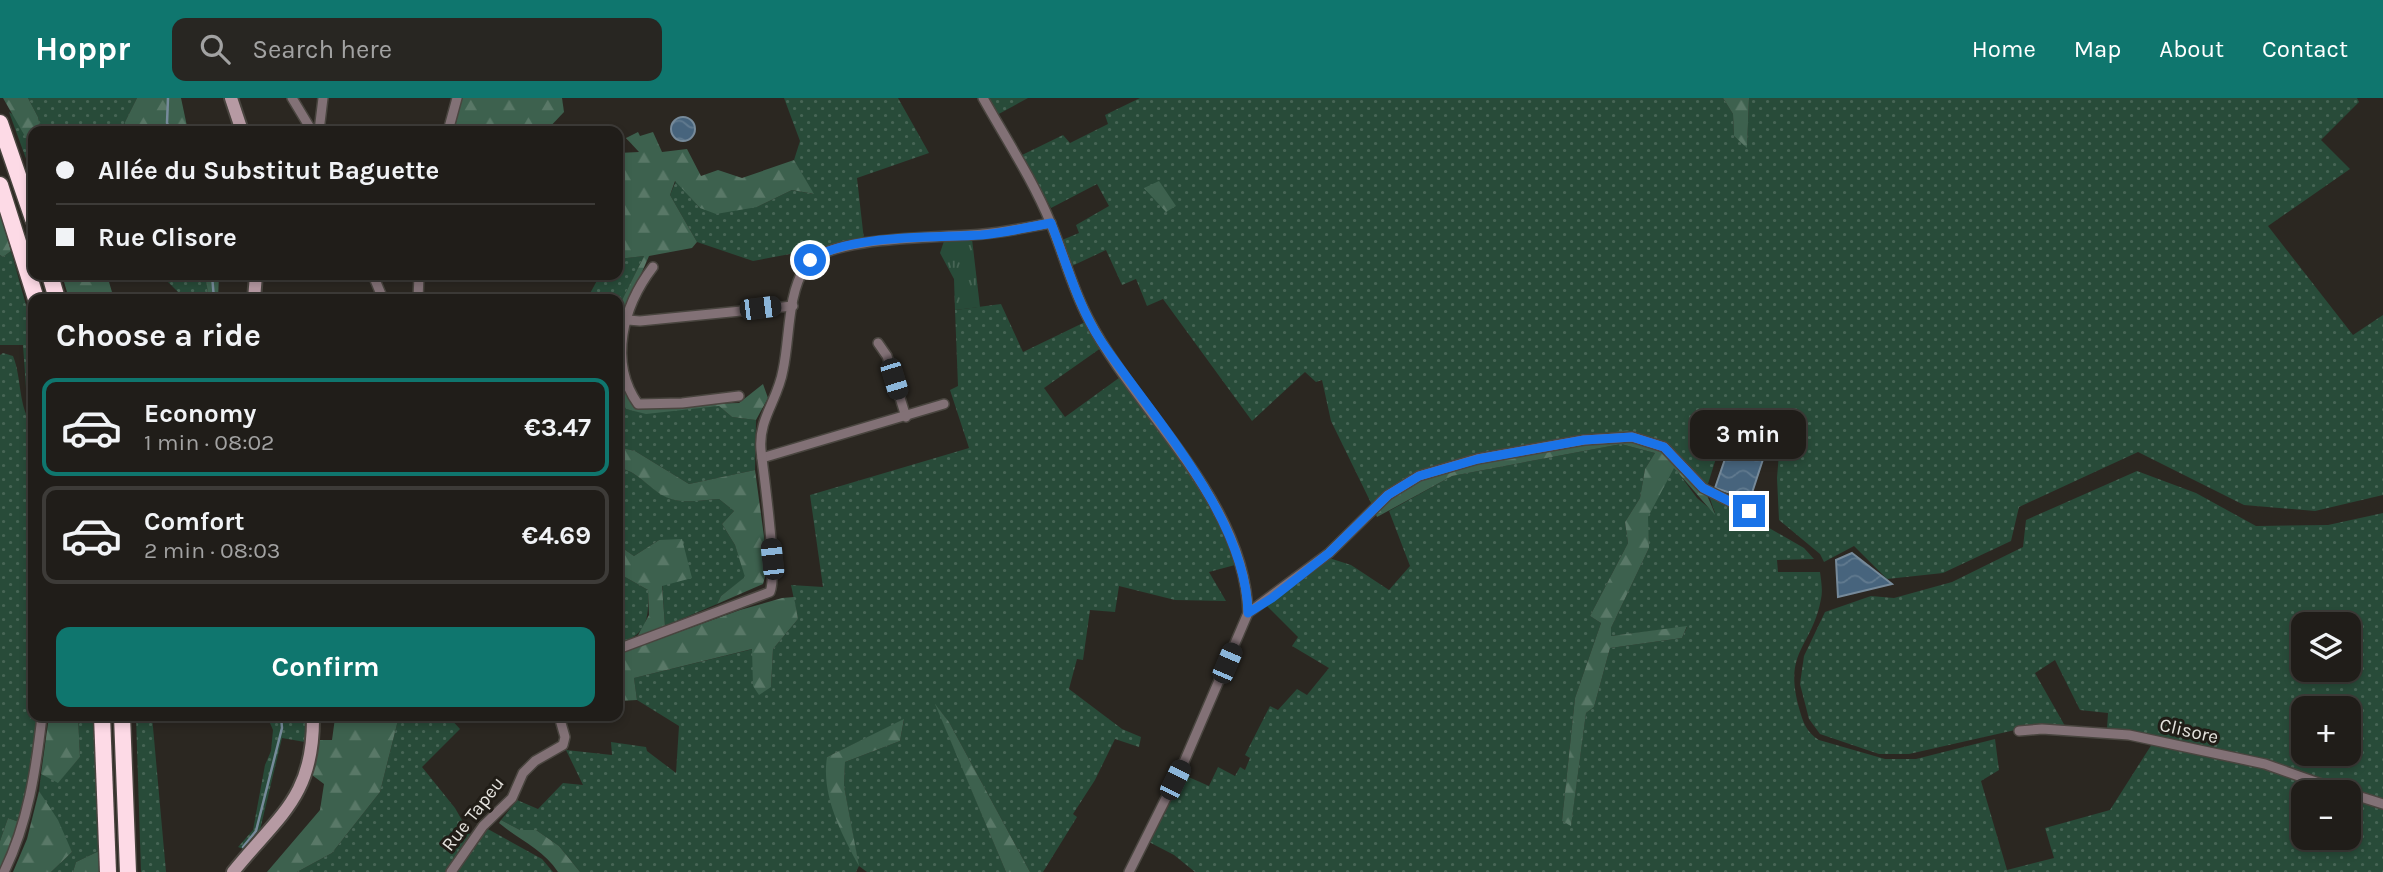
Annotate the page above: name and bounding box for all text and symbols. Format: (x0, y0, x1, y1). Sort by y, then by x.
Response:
search box (172, 18, 662, 81)
text: Hoppr (35, 30, 130, 68)
icon: search (196, 30, 234, 68)
text: Search here (252, 34, 392, 65)
text: Home (1972, 35, 2036, 63)
text: Map (2074, 35, 2121, 63)
text: About (2159, 35, 2224, 63)
text: Contact (2262, 35, 2348, 63)
text: Allée du Substitut Baguette (98, 155, 439, 186)
text: Rue Clisore (98, 222, 237, 253)
route start (794, 244, 826, 276)
car (738, 295, 783, 321)
text: Choose a ride (56, 317, 261, 354)
car (878, 356, 911, 402)
icon: car (60, 396, 123, 459)
text: Economy (144, 398, 256, 429)
callout: 3 min (1691, 410, 1807, 458)
text: €3.47 (524, 412, 591, 443)
text: 3 min (1716, 421, 1780, 448)
text: 1 min · 08:02 (144, 429, 274, 456)
route end (1733, 495, 1765, 527)
icon: car (60, 504, 123, 567)
text: Comfort (144, 506, 245, 537)
text: €4.69 (522, 520, 591, 551)
text: 2 min · 08:03 (144, 537, 280, 564)
car (760, 537, 785, 581)
map controls (2291, 612, 2361, 850)
button: layers (2291, 612, 2361, 682)
button: Confirm (56, 627, 595, 707)
car (1210, 640, 1245, 686)
button: + (2291, 696, 2361, 766)
street label: Clisore (2157, 714, 2221, 748)
car (1157, 757, 1194, 803)
street label: Rue Tapeu (437, 773, 509, 855)
button: − (2291, 780, 2361, 850)

